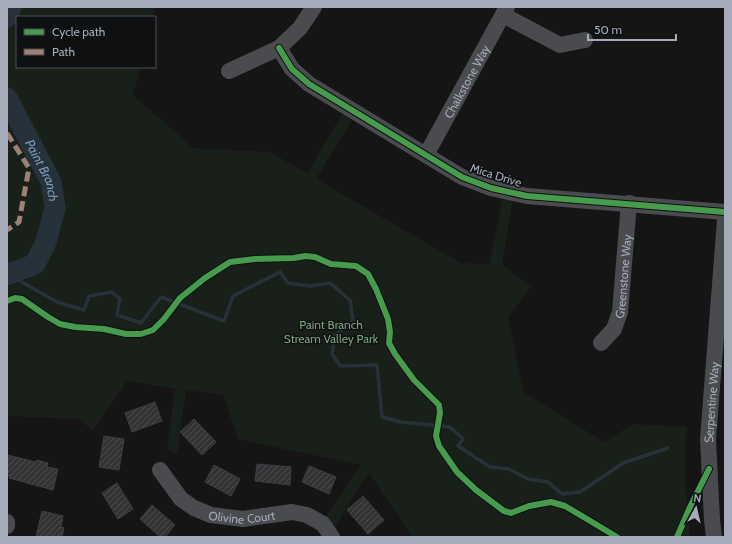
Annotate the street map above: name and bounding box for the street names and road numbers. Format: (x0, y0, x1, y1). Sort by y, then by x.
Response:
street label: Chalkstone Way (440, 42, 492, 121)
street label: Mica Drive (468, 160, 524, 190)
street label: Greenstone Way (611, 234, 634, 320)
street label: Serpentine Way (700, 361, 721, 443)
street label: Olivine Court (208, 507, 276, 527)

